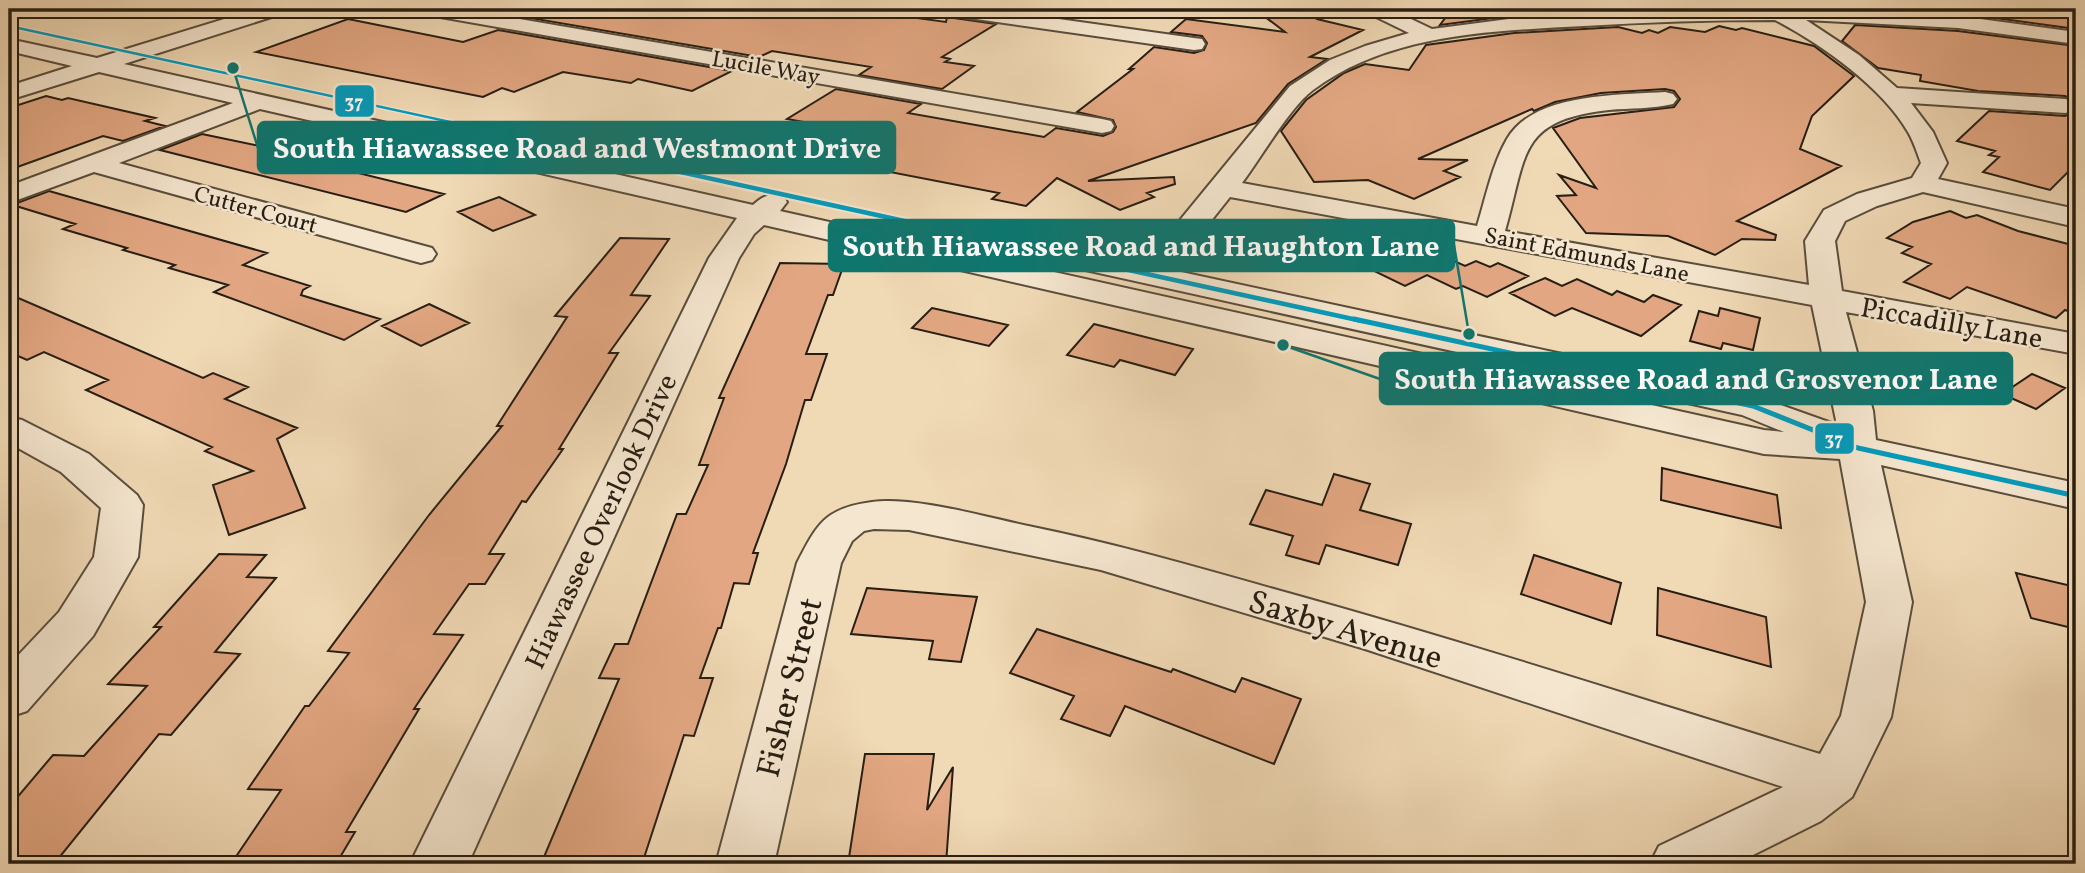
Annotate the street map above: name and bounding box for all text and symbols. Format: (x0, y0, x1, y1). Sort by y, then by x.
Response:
street label: Lucile Way (709, 44, 823, 94)
line badge: 37 (334, 84, 375, 118)
text: 37 (345, 90, 363, 116)
callout: South Hiawassee Road and Westmont Drive (258, 122, 895, 173)
text: South Hiawassee Road and Westmont Drive (273, 129, 881, 171)
street label: Cutter Court (190, 179, 321, 243)
callout: South Hiawassee Road and Haughton Lane (829, 220, 1454, 271)
street label: Saint Edmunds Lane (1482, 220, 1692, 291)
text: South Hiawassee Road and Haughton Lane (842, 227, 1440, 269)
street label: Piccadilly Lane (1857, 289, 2046, 360)
callout: South Hiawassee Road and Grosvenor Lane (1380, 353, 2012, 404)
text: South Hiawassee Road and Grosvenor Lane (1394, 360, 1998, 402)
street label: Hiawassee Overlook Drive (517, 368, 688, 676)
line badge: 37 (1814, 422, 1855, 455)
text: 37 (1825, 427, 1843, 453)
street label: Saxby Avenue (1242, 580, 1447, 683)
street label: Fisher Street (747, 593, 836, 783)

